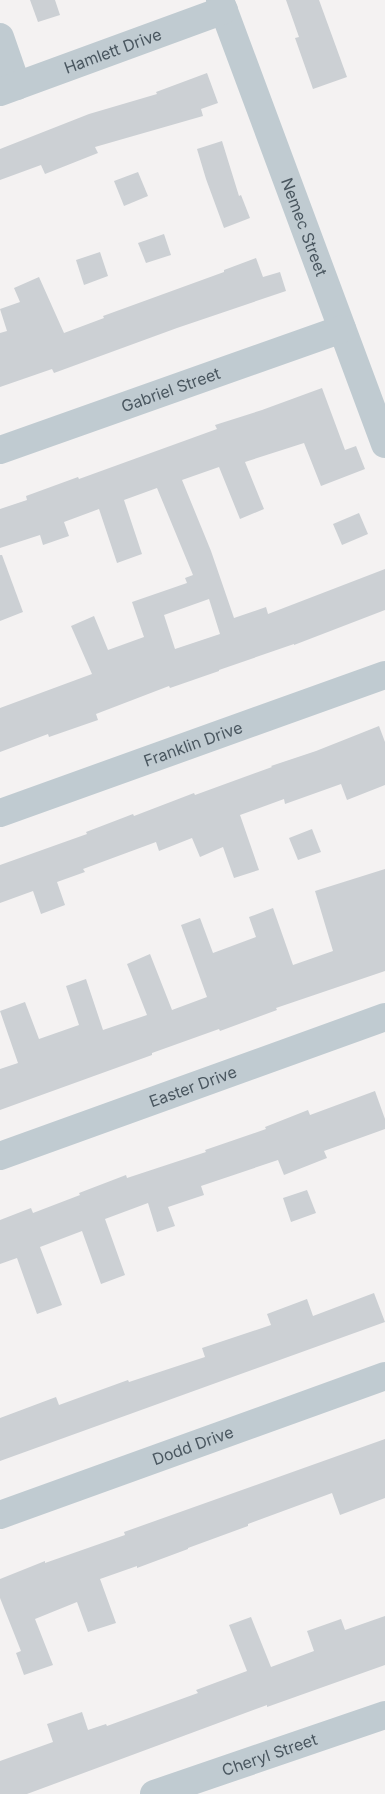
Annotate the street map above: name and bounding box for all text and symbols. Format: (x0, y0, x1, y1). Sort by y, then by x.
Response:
street label: Hamlett Drive (61, 24, 164, 78)
street label: Nemec Street (277, 175, 332, 279)
street label: Gabriel Street (118, 363, 223, 416)
street label: Franklin Drive (141, 717, 245, 771)
street label: Easter Drive (146, 1061, 239, 1111)
street label: Dodd Drive (149, 1422, 236, 1469)
street label: Cheryl Street (219, 1729, 320, 1780)

